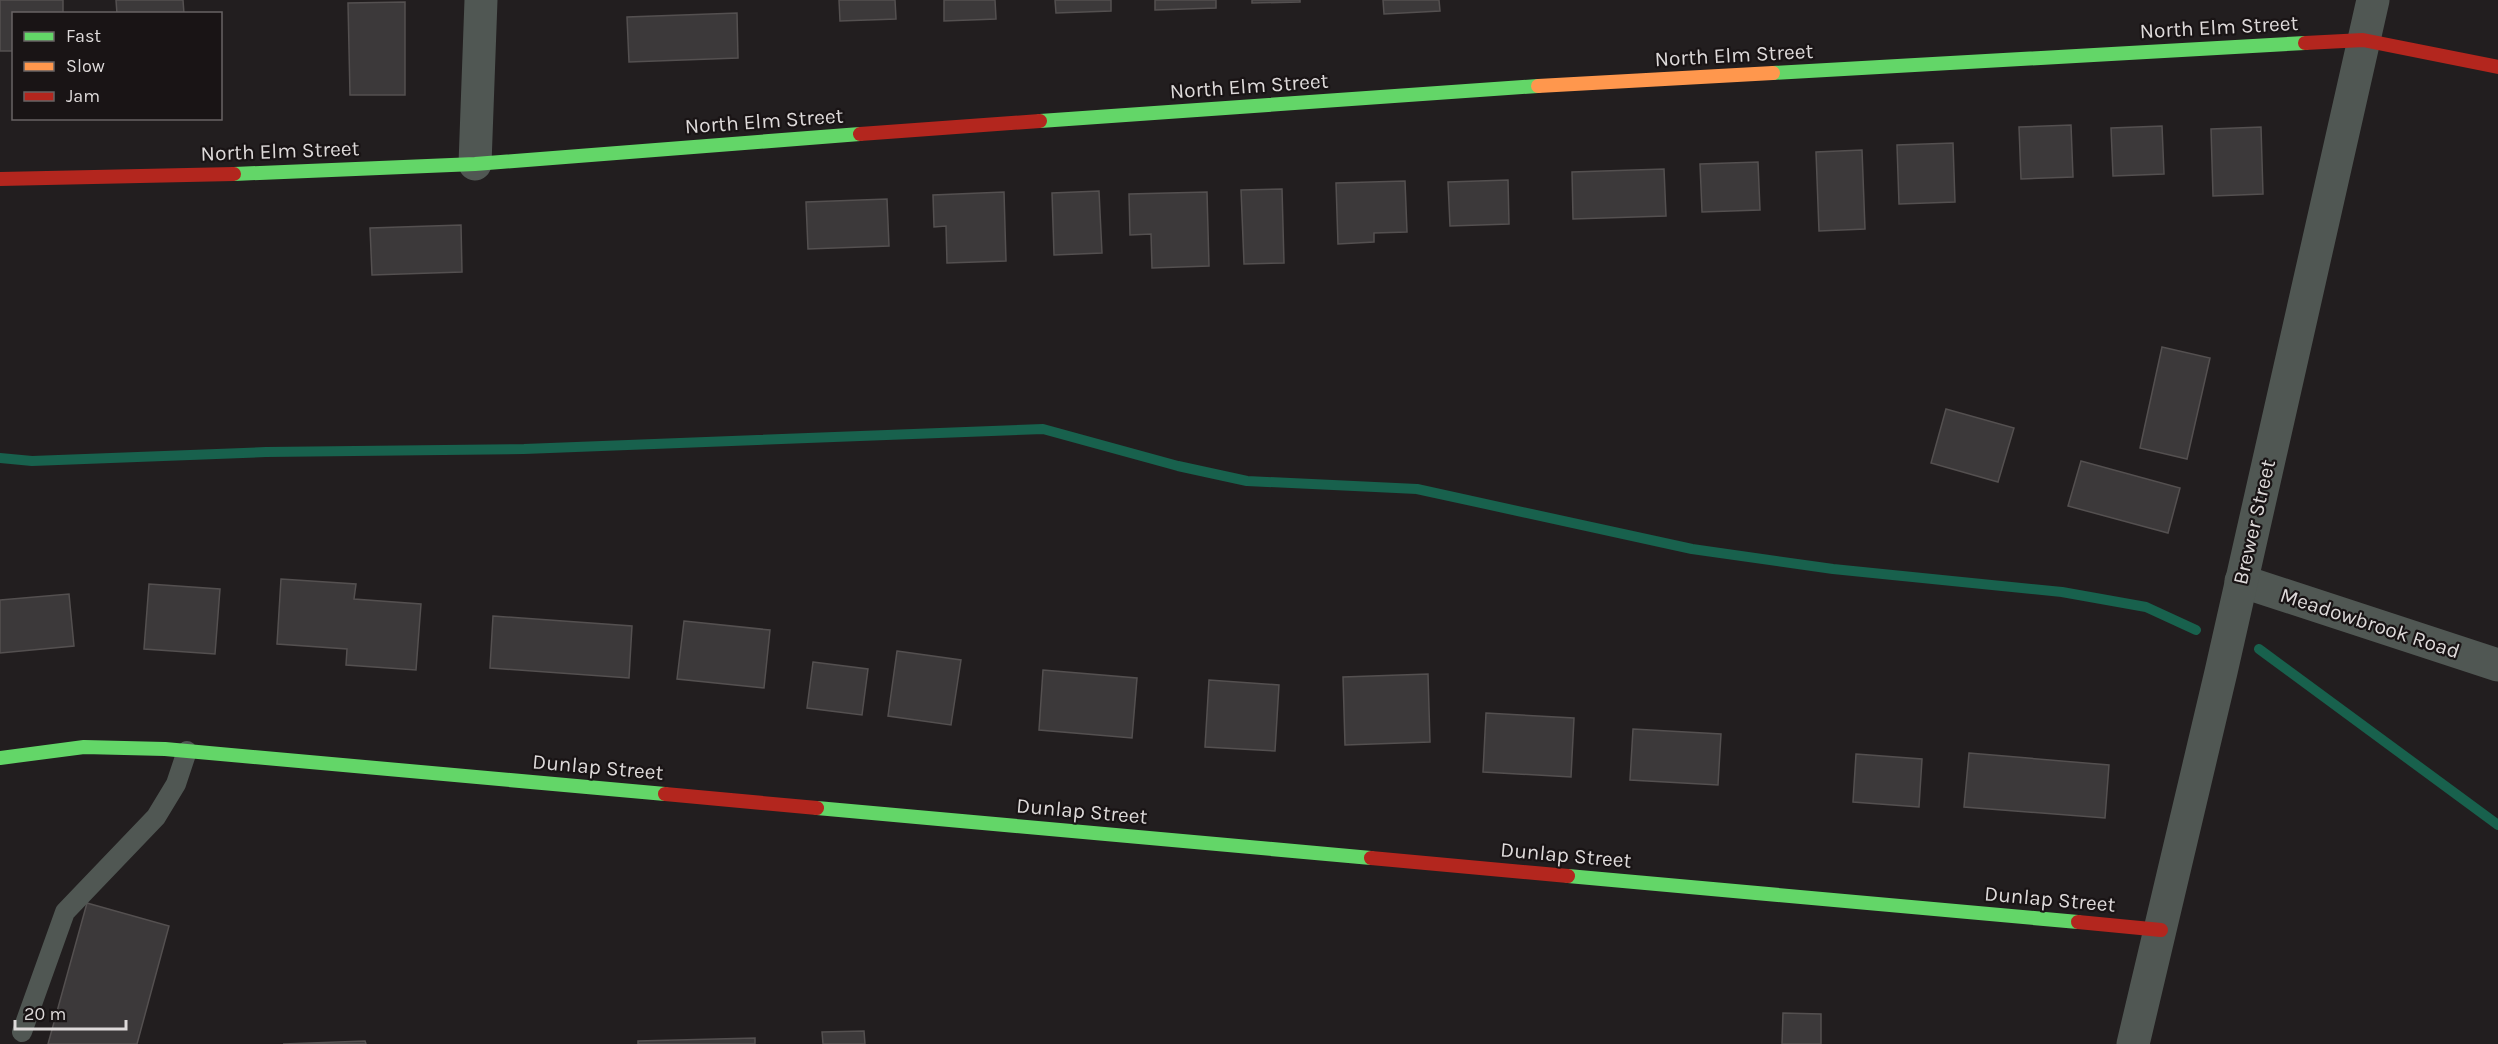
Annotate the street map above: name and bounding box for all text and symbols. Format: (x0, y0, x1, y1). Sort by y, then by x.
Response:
street label: North Elm Street (2139, 11, 2299, 43)
legend (12, 12, 222, 120)
text: Fast (66, 25, 101, 47)
street label: North Elm Street (1654, 39, 1814, 71)
text: Slow (66, 55, 105, 77)
street label: North Elm Street (1169, 68, 1329, 104)
text: Jam (66, 85, 100, 107)
street label: North Elm Street (684, 103, 844, 139)
street label: North Elm Street (200, 136, 360, 166)
street label: Brewer Street (2228, 457, 2280, 587)
street label: Meadowbrook Road (2277, 583, 2463, 663)
street label: Dunlap Street (531, 749, 665, 785)
street label: Dunlap Street (1015, 793, 1149, 829)
street label: Dunlap Street (1499, 837, 1633, 873)
street label: Dunlap Street (1983, 881, 2117, 917)
scale bar (15, 993, 126, 1031)
text: 20 m (24, 1003, 66, 1025)

